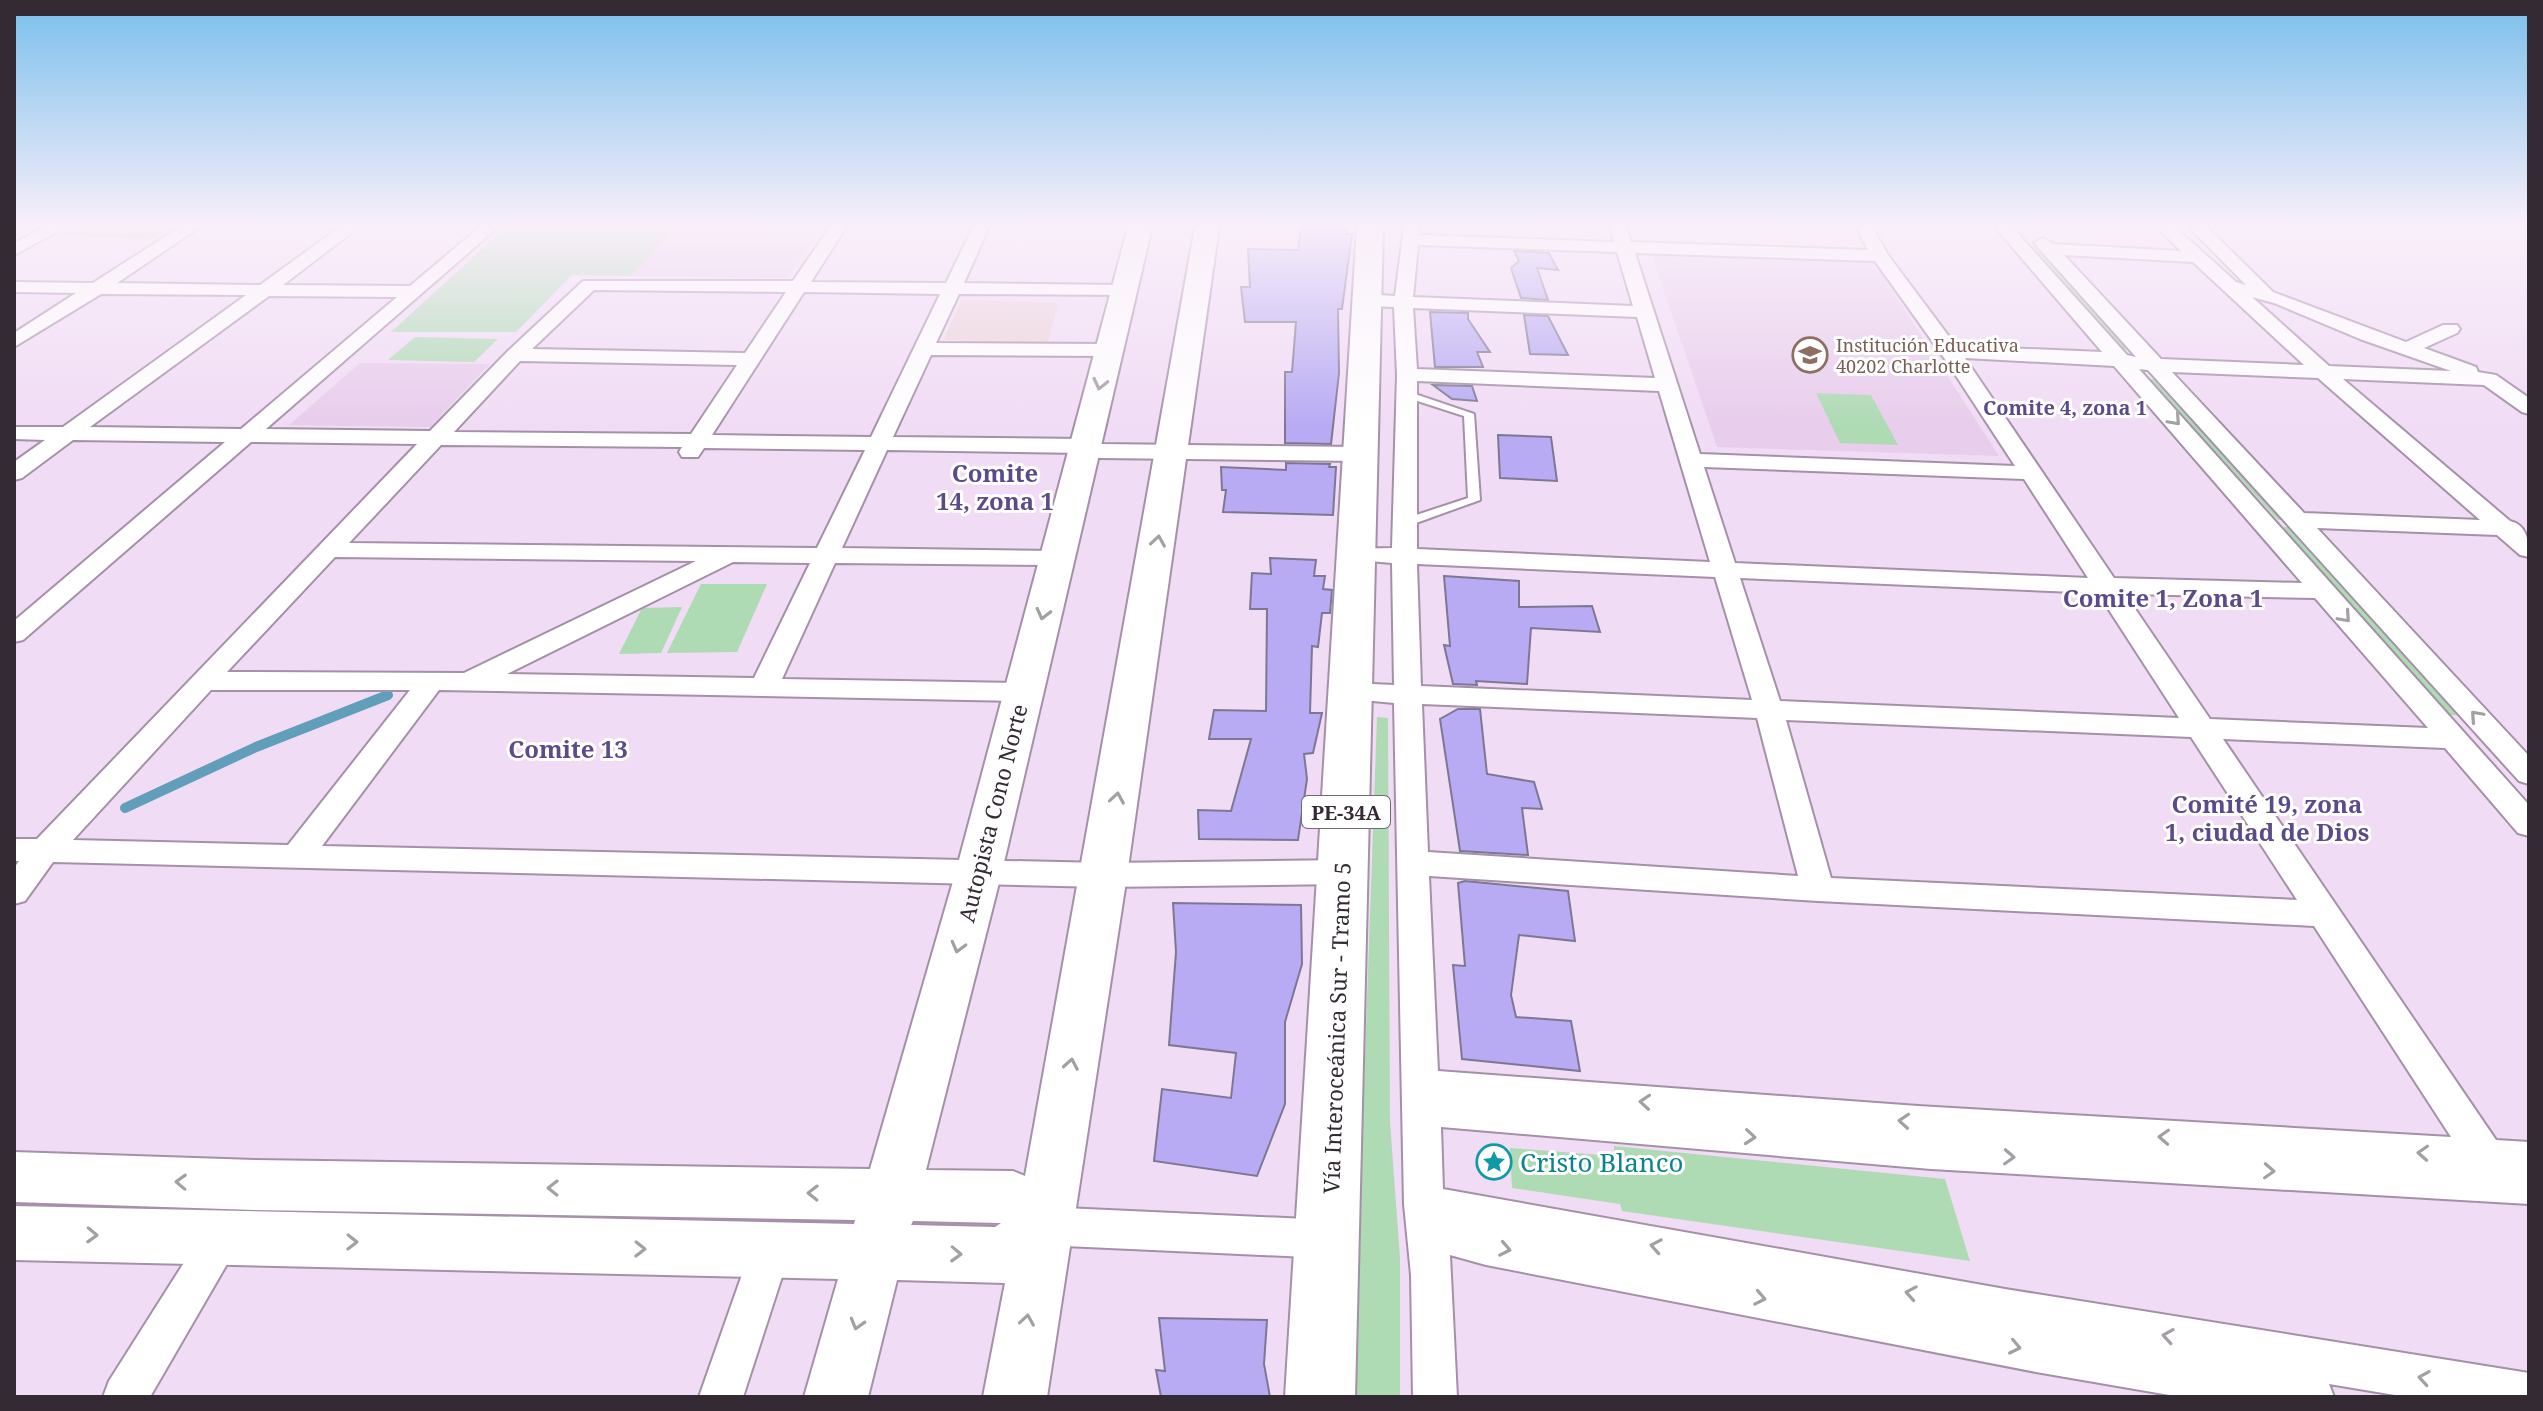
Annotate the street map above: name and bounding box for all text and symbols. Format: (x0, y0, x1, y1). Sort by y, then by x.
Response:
place label: Institución Educativa 40202 Charlotte (1836, 333, 2019, 378)
school or university icon: Institución Educativa 40202 Charlotte (1791, 336, 1829, 374)
one-way arrow (1093, 377, 1110, 391)
district label: Comite 4, zona 1 (1983, 394, 2147, 421)
one-way arrow (2166, 411, 2180, 426)
district label: Comite 14, zona 1 (936, 456, 1054, 517)
one-way arrow (1149, 534, 1166, 548)
district label: Comite 1, Zona 1 (2063, 581, 2263, 614)
one-way arrow (1035, 606, 1052, 620)
one-way arrow (2336, 607, 2350, 622)
street label: Autopista Cono Norte (950, 701, 1034, 925)
one-way arrow (2471, 711, 2486, 725)
district label: Comite 13 (508, 732, 628, 765)
district label: Comité 19, zona 1, ciudad de Dios (2165, 787, 2369, 848)
one-way arrow (1108, 791, 1125, 804)
road number: PE-34A (1302, 796, 1390, 828)
street label: Vía Interoceánica Sur - Tramo 5 (1315, 862, 1357, 1194)
one-way arrow (951, 939, 968, 953)
one-way arrow (1062, 1057, 1079, 1071)
one-way arrow (1638, 1094, 1651, 1111)
one-way arrow (1897, 1113, 1910, 1130)
one-way arrow (1744, 1128, 1757, 1145)
one-way arrow (2157, 1129, 2170, 1146)
place icon: Cristo Blanco (1475, 1143, 1513, 1181)
place label: Cristo Blanco (1520, 1144, 1683, 1180)
one-way arrow (2416, 1144, 2429, 1161)
one-way arrow (2003, 1148, 2016, 1165)
one-way arrow (2263, 1162, 2276, 1179)
one-way arrow (174, 1174, 187, 1191)
one-way arrow (546, 1179, 559, 1197)
one-way arrow (806, 1184, 819, 1201)
one-way arrow (86, 1226, 99, 1244)
one-way arrow (346, 1234, 359, 1251)
one-way arrow (1649, 1238, 1663, 1255)
one-way arrow (634, 1240, 647, 1258)
one-way arrow (1497, 1240, 1511, 1257)
one-way arrow (950, 1245, 963, 1262)
one-way arrow (1905, 1285, 1918, 1302)
one-way arrow (1753, 1289, 1766, 1306)
one-way arrow (1018, 1313, 1035, 1327)
one-way arrow (850, 1317, 866, 1331)
one-way arrow (2161, 1329, 2175, 1346)
one-way arrow (2008, 1338, 2022, 1355)
one-way arrow (2418, 1370, 2431, 1387)

